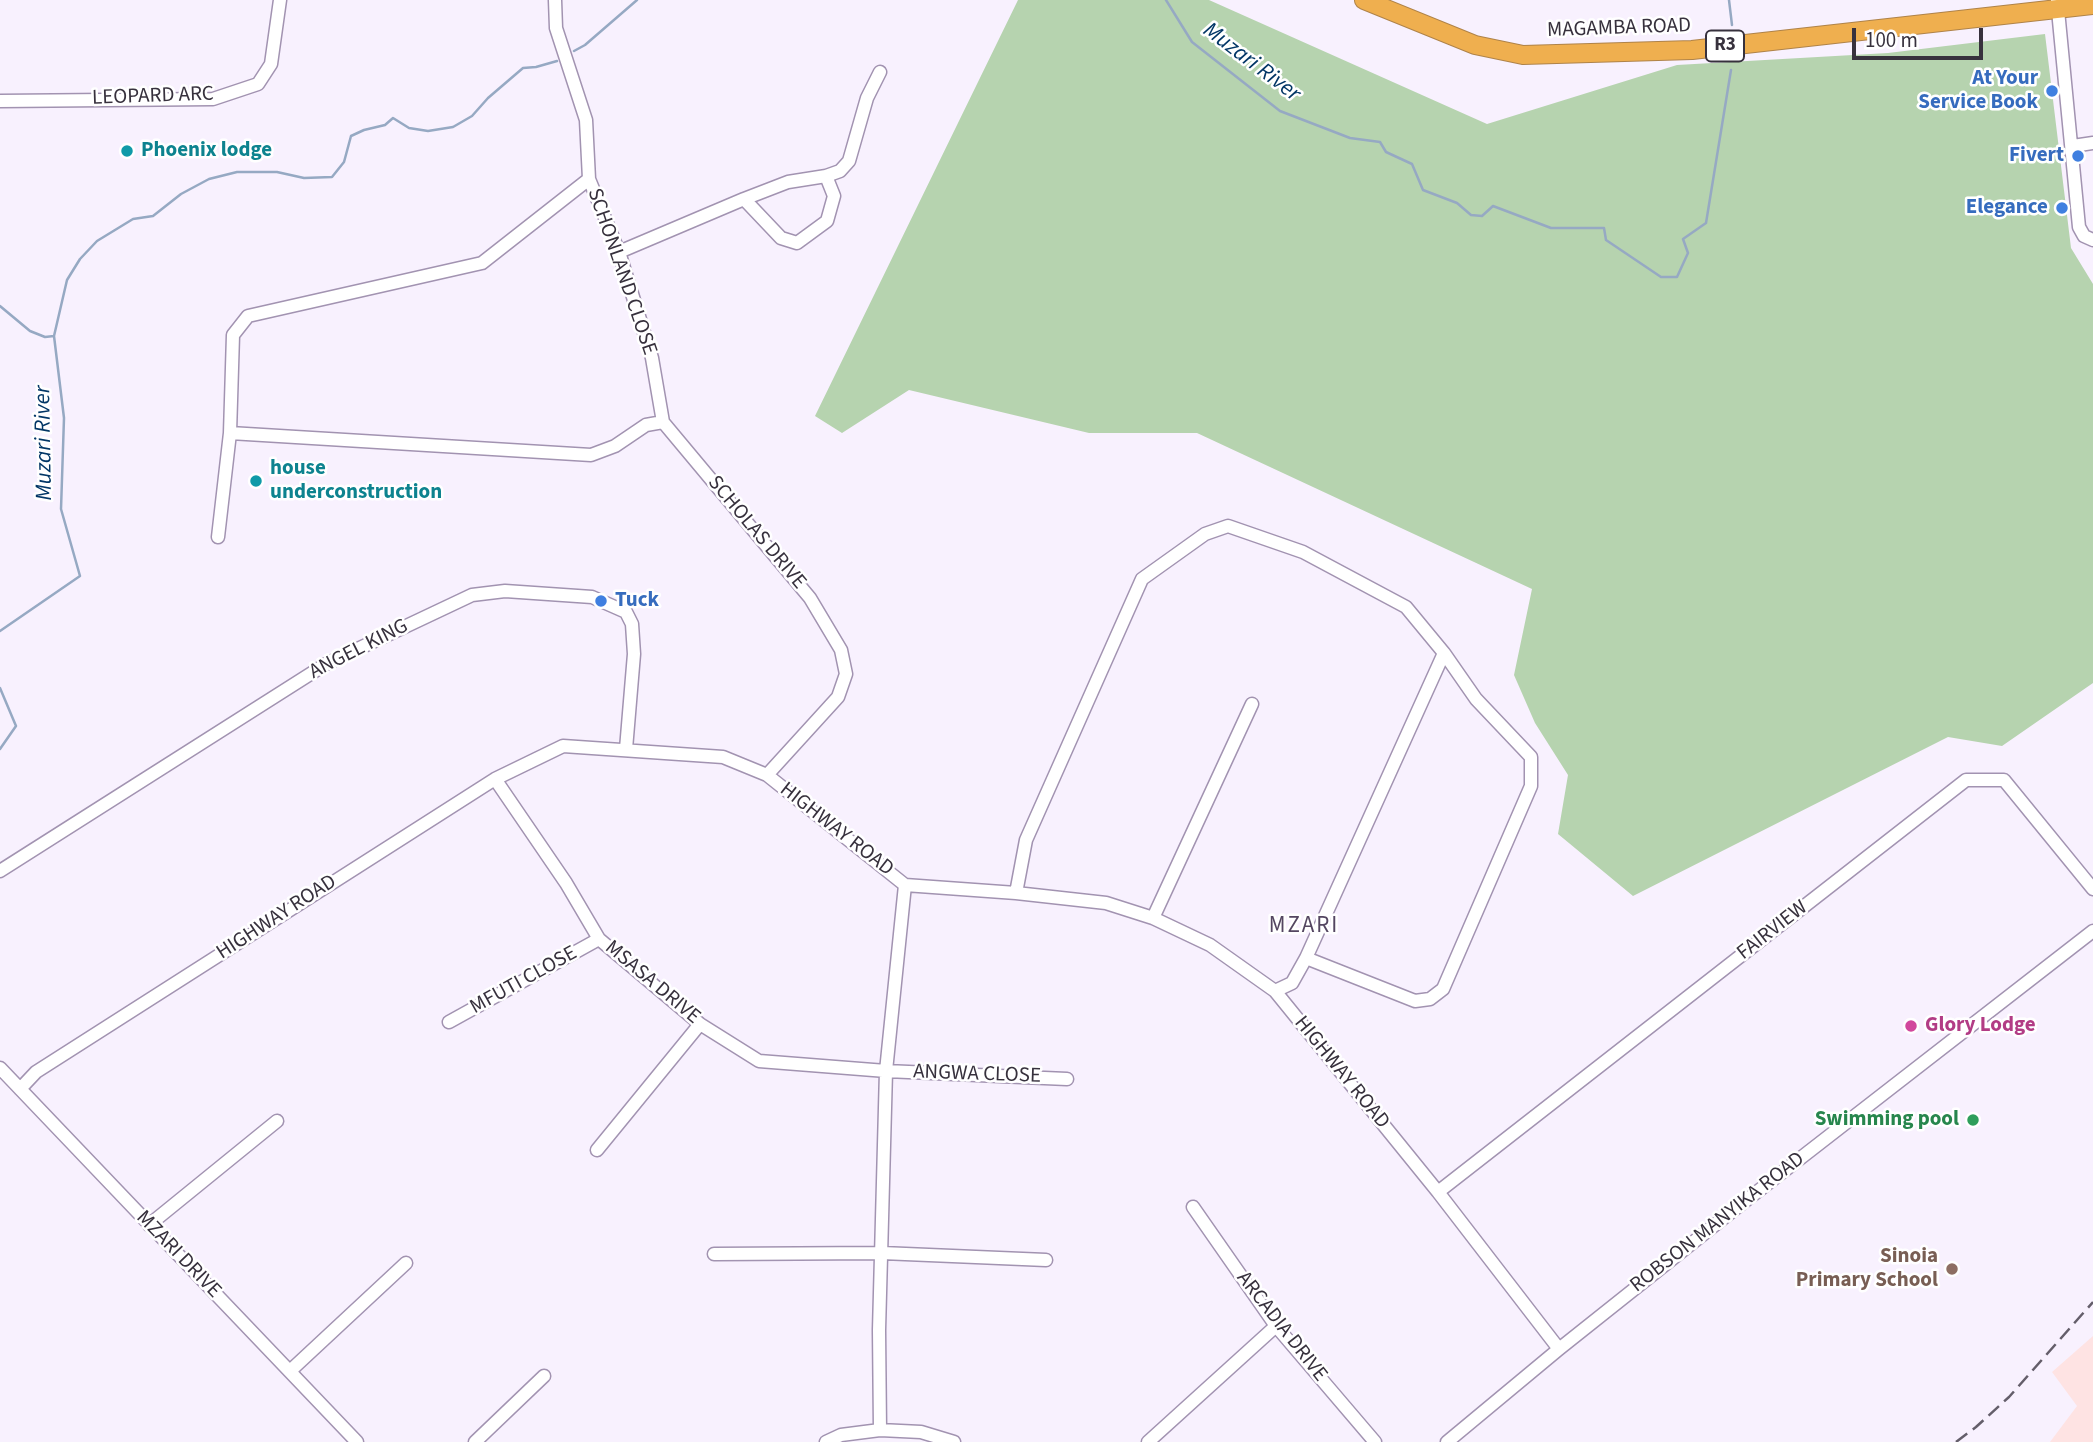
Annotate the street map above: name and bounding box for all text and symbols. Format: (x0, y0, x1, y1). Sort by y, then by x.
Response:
street label: MAGAMBA ROAD (1547, 14, 1691, 44)
scale bar (1855, 14, 1986, 58)
water label: Muzari River (1197, 17, 1305, 109)
text: 100 m (1865, 25, 1918, 55)
road number: R3 (1706, 30, 1744, 61)
place label: At Your Service Book (1918, 66, 2038, 116)
street label: LEOPARD ARC (92, 82, 214, 112)
marker: At Your Service Book (2044, 83, 2060, 99)
place label: Phoenix lodge (141, 138, 272, 164)
marker: Phoenix lodge (119, 143, 135, 159)
place label: Fivert (2009, 143, 2064, 169)
marker: Fivert (2070, 148, 2086, 164)
street label: SCHONLAND CLOSE (581, 185, 661, 359)
place label: Elegance (1966, 195, 2048, 221)
marker: Elegance (2054, 200, 2070, 216)
water label: Muzari River (30, 385, 60, 501)
place label: house underconstruction (270, 456, 442, 506)
street label: SCHOLAS DRIVE (701, 471, 811, 595)
marker: house underconstruction (248, 473, 264, 489)
place label: Tuck (615, 588, 659, 614)
marker: Tuck (593, 593, 609, 609)
street label: ANGEL KING (305, 614, 413, 686)
street label: HIGHWAY ROAD (774, 778, 898, 882)
street label: HIGHWAY ROAD (212, 870, 342, 966)
street label: FAIRVIEW (1733, 896, 1813, 966)
district label: MZARI (1269, 913, 1339, 941)
street label: MSASA DRIVE (599, 936, 705, 1030)
street label: MFUTI CLOSE (466, 941, 582, 1021)
street label: HIGHWAY ROAD (1288, 1012, 1394, 1134)
place label: Glory Lodge (1925, 1013, 2036, 1039)
marker: Glory Lodge (1903, 1018, 1919, 1034)
street label: ANGWA CLOSE (913, 1060, 1041, 1090)
place label: Swimming pool (1815, 1107, 1959, 1133)
marker: Swimming pool (1965, 1112, 1981, 1128)
street label: ROBSON MANYIKA ROAD (1626, 1147, 1810, 1299)
street label: MZARI DRIVE (130, 1206, 226, 1304)
place label: Sinoia Primary School (1796, 1244, 1938, 1294)
marker: Sinoia Primary School (1944, 1261, 1960, 1277)
street label: ARCADIA DRIVE (1230, 1267, 1332, 1387)

